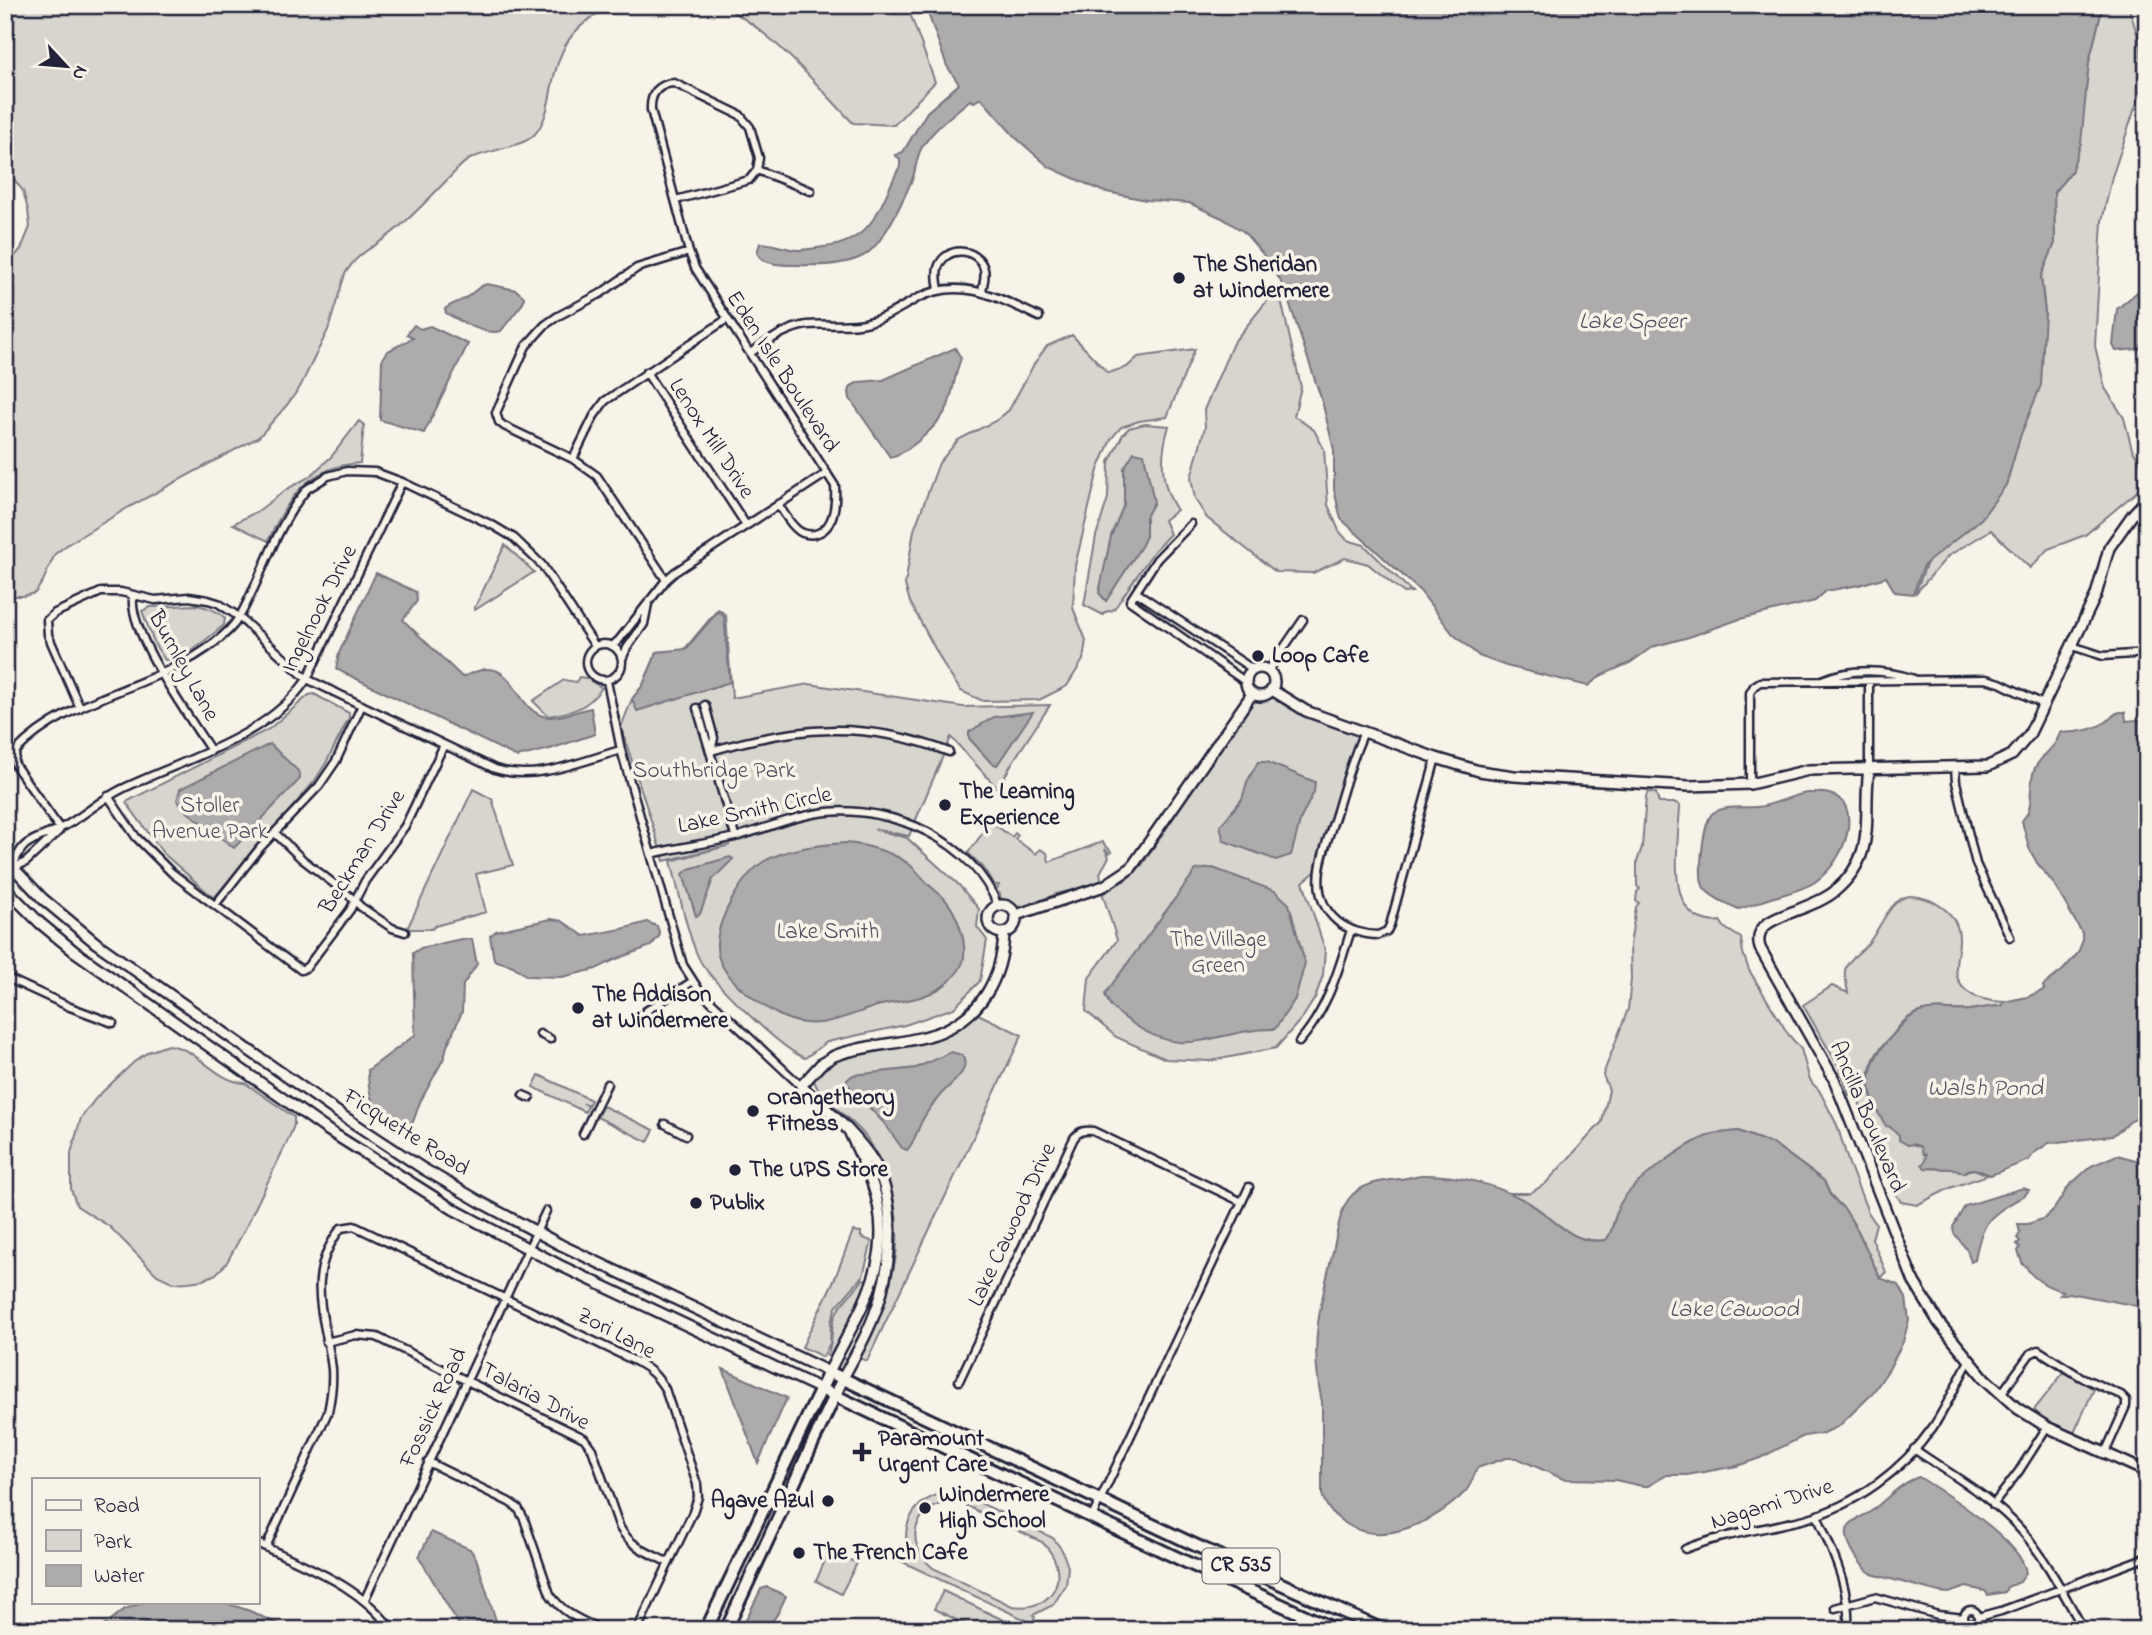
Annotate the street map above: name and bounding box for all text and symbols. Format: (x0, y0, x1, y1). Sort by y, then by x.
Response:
north arrow (32, 32, 102, 102)
text: N (64, 61, 94, 84)
place label: The Sheridan at Windermere (1193, 249, 1330, 308)
marker: The Sheridan at Windermere (1171, 270, 1187, 286)
street label: Eden Isle Boulevard (717, 284, 847, 460)
water label: Lake Speer (1579, 305, 1688, 340)
street label: Lenox Mill Drive (660, 372, 763, 506)
street label: Ingelnook Drive (274, 539, 368, 679)
street label: Burnley Lane (137, 604, 227, 729)
place label: Loop Cafe (1272, 640, 1369, 673)
marker: Loop Cafe (1250, 648, 1266, 664)
park label: Southbridge Park (633, 755, 796, 789)
place label: The Learning Experience (959, 776, 1075, 835)
street label: Lake Smith Circle (675, 778, 836, 843)
street label: Beckman Drive (311, 783, 415, 922)
park label: Stoller Avenue Park (152, 790, 269, 849)
marker: The Learning Experience (937, 797, 953, 813)
park label: Lake Smith (777, 916, 879, 949)
park label: The Village Green (1169, 924, 1267, 983)
place label: The Addison at Windermere (592, 979, 729, 1038)
marker: The Addison at Windermere (570, 1000, 586, 1016)
street label: Ancilla Boulevard (1820, 1036, 1914, 1198)
water label: Walsh Pond (1927, 1072, 2044, 1107)
street label: Ficquette Road (335, 1080, 476, 1185)
place label: Orangetheory Fitness (766, 1082, 895, 1141)
marker: Orangetheory Fitness (745, 1103, 761, 1119)
street label: Lake Cawood Drive (961, 1137, 1066, 1312)
place label: The UPS Store (749, 1154, 889, 1187)
marker: The UPS Store (727, 1162, 743, 1178)
place label: Publix (710, 1187, 765, 1220)
marker: Publix (688, 1195, 704, 1211)
water label: Lake Cawood (1669, 1293, 1800, 1328)
street label: Zori Lane (571, 1300, 662, 1369)
street label: Fossick Road (391, 1343, 476, 1474)
street label: Talaria Drive (475, 1354, 596, 1440)
place label: Paramount Urgent Care (878, 1423, 988, 1484)
marker: Paramount Urgent Care (852, 1442, 872, 1462)
street label: Nagami Drive (1707, 1471, 1838, 1540)
legend (32, 1478, 259, 1604)
place label: Windermere High School (939, 1479, 1050, 1540)
place label: Agave Azul (711, 1485, 814, 1520)
text: Road (94, 1492, 140, 1522)
marker: Agave Azul (820, 1493, 836, 1509)
marker: Windermere High School (917, 1500, 933, 1516)
text: Park (94, 1528, 133, 1558)
place label: The French Cafe (813, 1537, 969, 1570)
marker: The French Cafe (791, 1545, 807, 1561)
road number: CR 535 (1202, 1548, 1280, 1584)
text: Water (94, 1562, 145, 1592)

